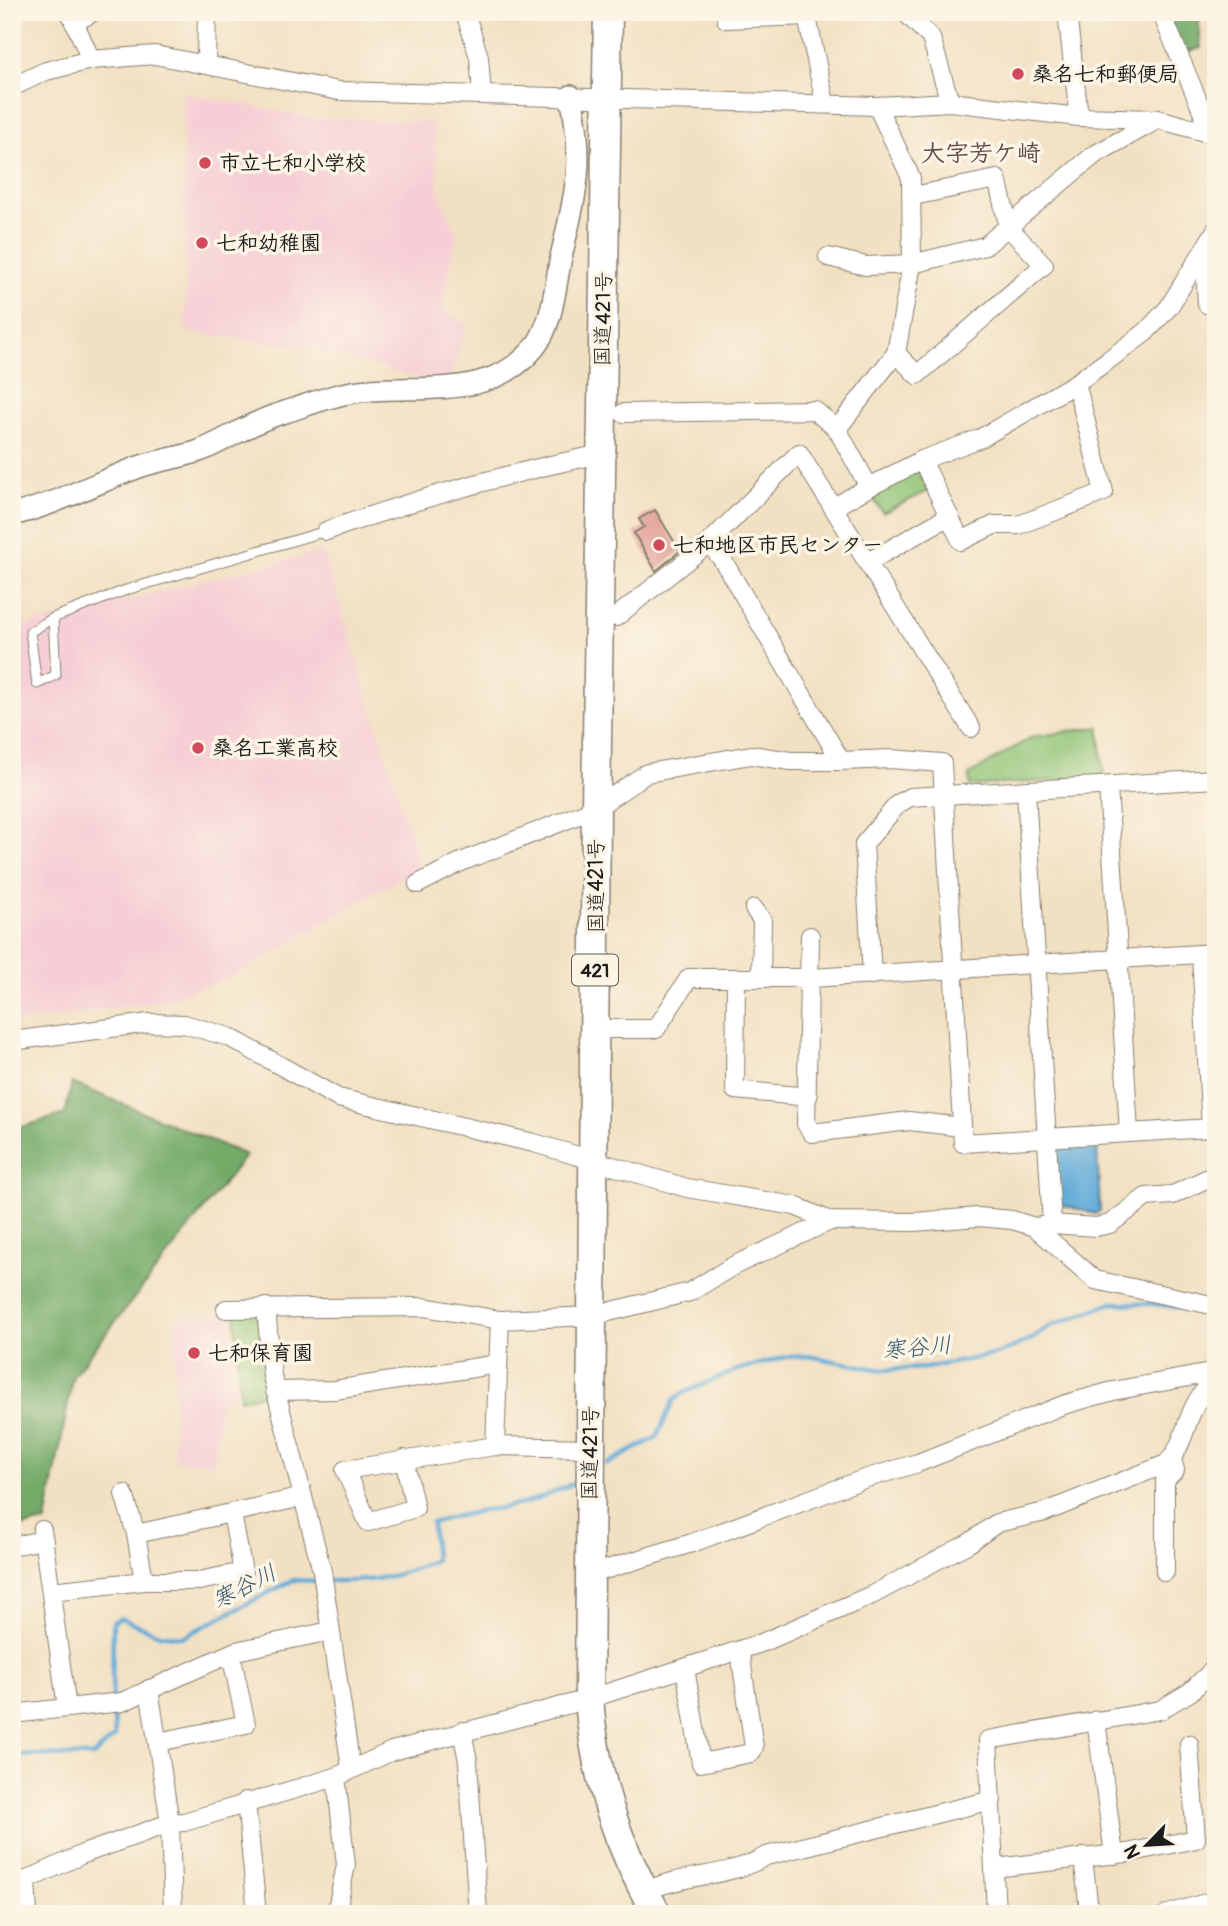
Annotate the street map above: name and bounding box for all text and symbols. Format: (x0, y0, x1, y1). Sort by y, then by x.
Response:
place label: 桑名七和郵便局 (1032, 61, 1179, 88)
marker: 桑名七和郵便局 (1010, 66, 1026, 82)
district label: 大字芳ケ崎 (921, 139, 1041, 168)
place label: 市立七和小学校 (219, 150, 366, 177)
marker: 市立七和小学校 (197, 155, 213, 171)
place label: 七和幼稚園 (216, 230, 321, 257)
marker: 七和幼稚園 (194, 235, 210, 251)
street label: 国道421号 (589, 271, 618, 367)
place label: 七和地区市民センター (673, 532, 883, 559)
marker: 七和地区市民センター (651, 537, 667, 553)
place label: 桑名工業高校 (212, 735, 338, 762)
marker: 桑名工業高校 (190, 740, 206, 756)
street label: 国道421号 (583, 838, 610, 934)
road number: 421 (572, 954, 618, 986)
water label: 寒谷川 (881, 1330, 953, 1365)
place label: 七和保育園 (208, 1340, 313, 1367)
marker: 七和保育園 (186, 1345, 202, 1361)
street label: 国道421号 (576, 1405, 605, 1501)
water label: 寒谷川 (207, 1558, 282, 1615)
north arrow (1112, 1811, 1182, 1881)
text: N (1119, 1841, 1146, 1863)

